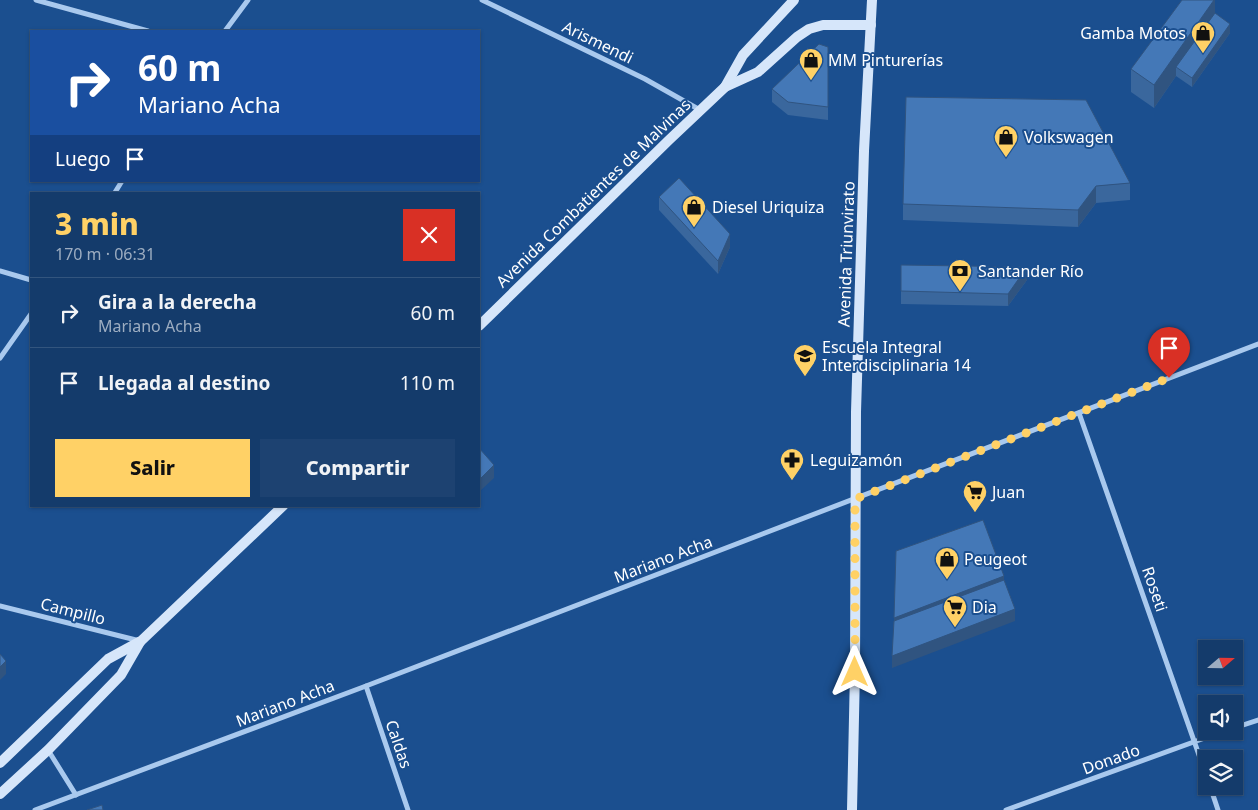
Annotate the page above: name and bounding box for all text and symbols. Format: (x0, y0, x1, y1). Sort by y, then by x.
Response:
street label: Arismendi (559, 15, 637, 69)
shop icon: Gamba Motos (1190, 20, 1216, 54)
place label: Gamba Motos (1080, 22, 1186, 44)
text: 60 m (138, 44, 221, 91)
shop icon: MM Pinturerías (798, 47, 824, 81)
place label: MM Pinturerías (828, 49, 943, 71)
icon: right (55, 50, 120, 115)
text: Mariano Acha (138, 89, 281, 119)
street label: Avenida Combatientes de Malvinas (491, 94, 695, 292)
shop icon: Volkswagen (993, 124, 1019, 158)
place label: Volkswagen (1024, 126, 1114, 148)
icon: arrive (121, 145, 149, 173)
text: Luego (55, 146, 111, 172)
street label: Avenida Triunvirato (832, 181, 860, 327)
shop icon: Diesel Uriquiza (681, 194, 707, 228)
place label: Diesel Uriquiza (712, 196, 825, 218)
text: 3 min (55, 203, 139, 244)
button: close (403, 209, 455, 261)
text: 170 m · 06:31 (55, 243, 155, 265)
bank icon: Santander Río (947, 258, 973, 292)
place label: Santander Río (978, 260, 1084, 282)
text: Gira a la derecha (98, 289, 257, 315)
icon: right (55, 299, 83, 327)
text: 60 m (411, 300, 455, 326)
text: Mariano Acha (98, 315, 202, 337)
pin (1148, 327, 1190, 378)
icon: arrive (1155, 334, 1183, 362)
place label: Escuela Integral Interdisciplinaria 14 (822, 336, 971, 376)
school or university icon: Escuela Integral Interdisciplinaria 14 (792, 343, 818, 377)
icon: arrive (55, 369, 83, 397)
text: Llegada al destino (98, 370, 270, 396)
text: 110 m (400, 370, 455, 396)
button: Salir (55, 439, 250, 497)
button: Compartir (260, 439, 455, 497)
pharmacy icon: Leguizamón (779, 447, 805, 481)
place label: Leguizamón (810, 449, 902, 471)
supermarket icon: Juan (962, 479, 988, 513)
place label: Juan (990, 481, 1025, 503)
street label: Mariano Acha (611, 530, 715, 588)
shop icon: Peugeot (934, 546, 960, 580)
place label: Peugeot (964, 548, 1027, 570)
street label: Roseti (1137, 564, 1173, 614)
street label: Campillo (38, 592, 108, 630)
supermarket icon: Dia (942, 594, 968, 628)
place label: Dia (972, 596, 997, 618)
north arrow (1198, 640, 1242, 685)
map controls (1198, 640, 1243, 795)
position arrow (828, 645, 880, 697)
street label: Mariano Acha (233, 674, 337, 732)
button: sound (1198, 695, 1243, 740)
street label: Caldas (381, 717, 417, 771)
street label: Donado (1079, 738, 1143, 780)
button: layers (1198, 750, 1243, 795)

